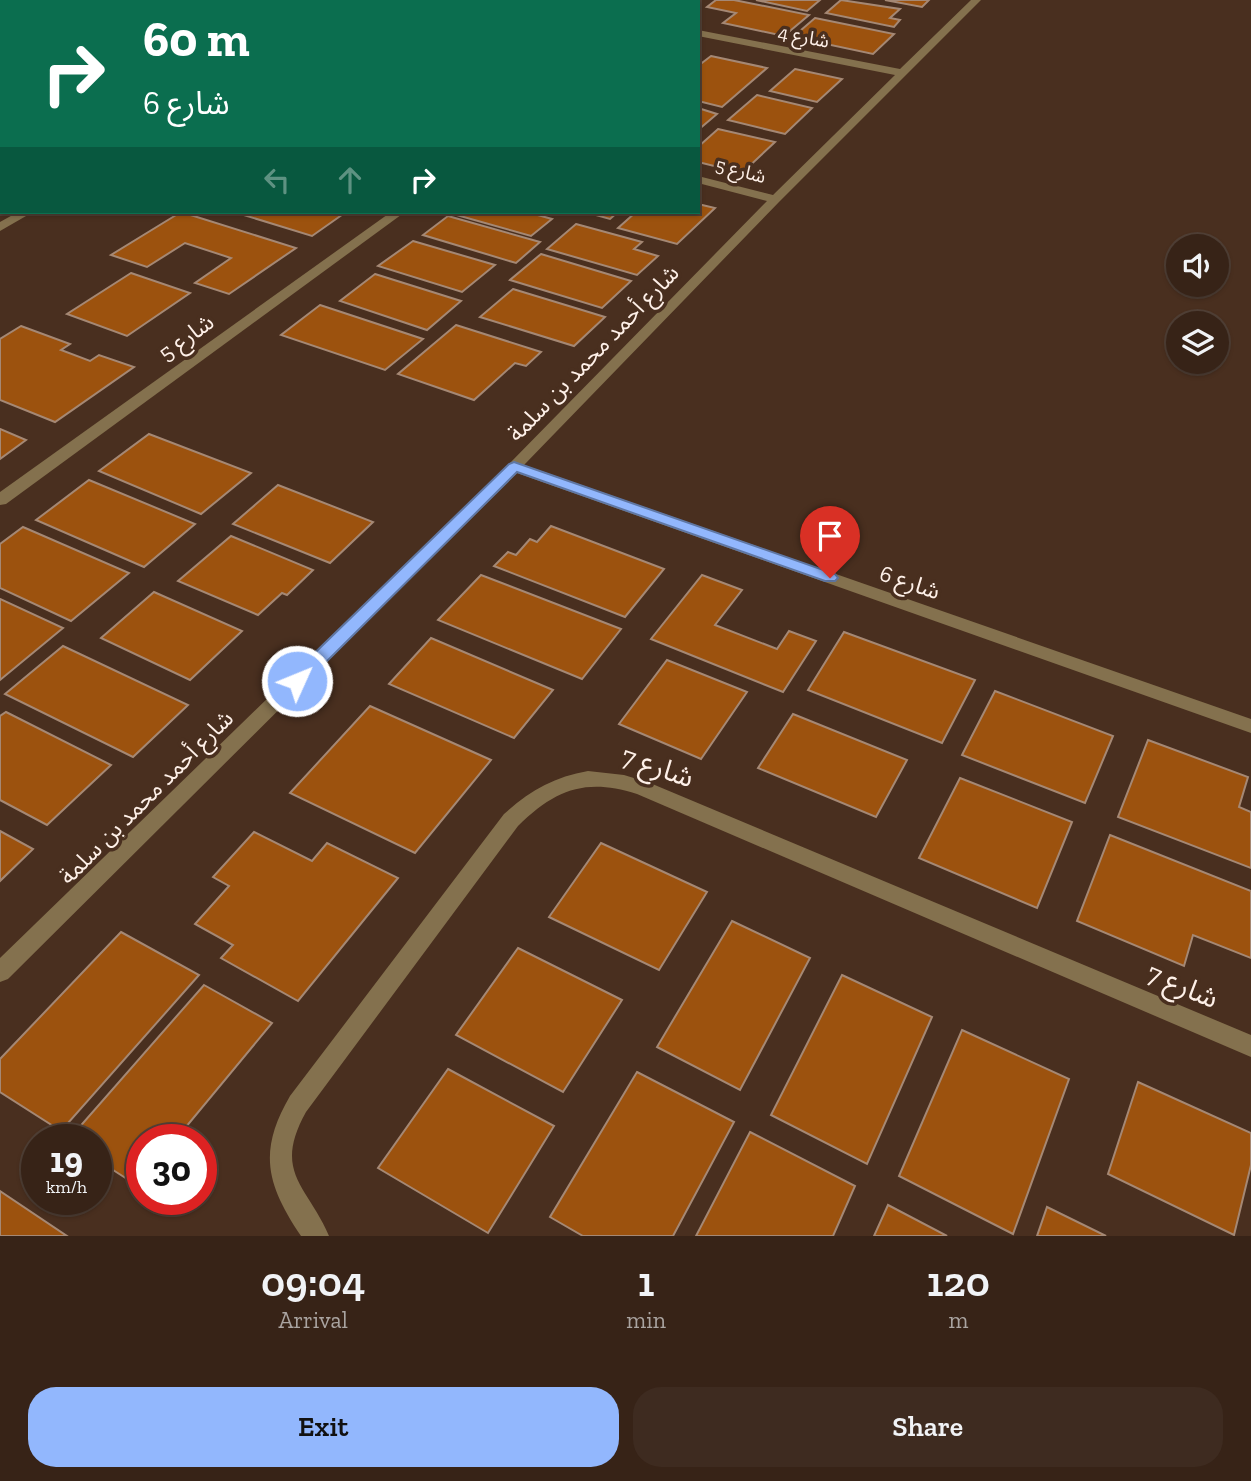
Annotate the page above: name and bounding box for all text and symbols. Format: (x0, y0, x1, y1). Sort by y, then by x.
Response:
text: 60 m (143, 10, 250, 69)
street label: شارع 4 (776, 20, 831, 55)
icon: right (28, 28, 119, 119)
text: شارع 6 (143, 84, 230, 122)
street label: شارع 5 (713, 153, 769, 190)
icon: left (258, 161, 296, 199)
icon: ahead (331, 161, 369, 199)
icon: right (404, 161, 442, 199)
map controls (1166, 234, 1229, 374)
button: sound (1166, 234, 1229, 297)
street label: شارع أحمد محمد بن سلمة (501, 259, 687, 449)
street label: شارع 5 (153, 307, 221, 369)
button: layers (1166, 311, 1229, 374)
pin (800, 506, 860, 578)
icon: arrive (811, 517, 849, 555)
street label: شارع 6 (875, 559, 944, 608)
position arrow (260, 644, 334, 718)
street label: شارع أحمد محمد بن سلمة (53, 704, 241, 892)
street label: شارع 7 (616, 739, 698, 798)
street label: شارع 7 (1141, 956, 1223, 1019)
speed limit sign: 30 (126, 1124, 217, 1215)
text: 19 (50, 1139, 83, 1181)
text: km/h (46, 1176, 87, 1198)
text: 09:04 (261, 1256, 365, 1307)
text: 1 (638, 1256, 654, 1307)
text: 120 (927, 1256, 990, 1307)
text: Arrival (279, 1306, 348, 1334)
text: min (626, 1306, 666, 1334)
text: m (948, 1306, 968, 1334)
button: Exit (28, 1387, 619, 1467)
button: Share (633, 1387, 1223, 1467)

